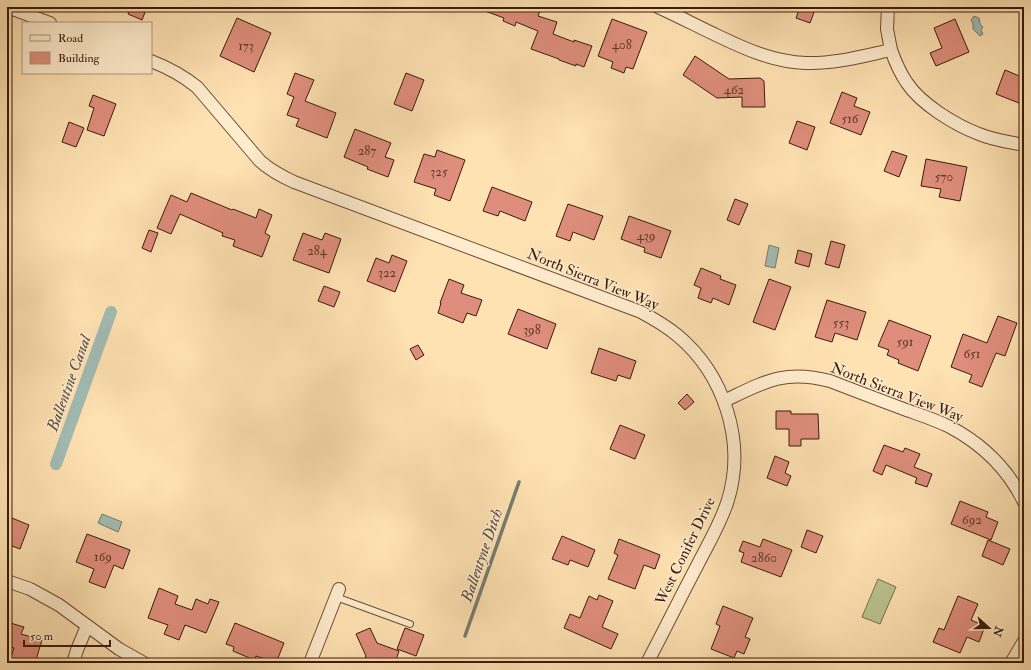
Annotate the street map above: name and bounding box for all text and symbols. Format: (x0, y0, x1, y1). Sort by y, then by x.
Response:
legend (22, 22, 152, 74)
text: Road (58, 31, 83, 46)
house number: 408 (612, 37, 632, 53)
house number: 173 (238, 38, 254, 54)
text: Building (58, 51, 101, 66)
house number: 462 (724, 82, 744, 98)
house number: 516 (842, 111, 860, 127)
house number: 287 (358, 143, 376, 159)
house number: 325 (430, 164, 448, 180)
house number: 570 (935, 169, 953, 185)
house number: 439 (637, 228, 655, 244)
house number: 284 (307, 243, 328, 259)
street label: North Sierra View Way (524, 244, 662, 315)
house number: 322 (378, 265, 396, 281)
house number: 553 (833, 315, 849, 331)
house number: 398 (523, 322, 541, 338)
water label: Ballentine Canal (42, 331, 96, 435)
house number: 591 (897, 334, 914, 350)
house number: 651 (964, 346, 981, 362)
street label: North Sierra View Way (828, 358, 966, 427)
street label: West Conifer Drive (651, 494, 720, 609)
water label: Ballentyne Ditch (456, 506, 507, 606)
house number: 692 (962, 512, 982, 528)
house number: 169 (94, 549, 112, 565)
house number: 2860 (751, 550, 777, 566)
north arrow (969, 608, 1009, 648)
scale bar (24, 622, 110, 648)
text: N (990, 624, 1006, 639)
text: 50 m (30, 629, 54, 644)

